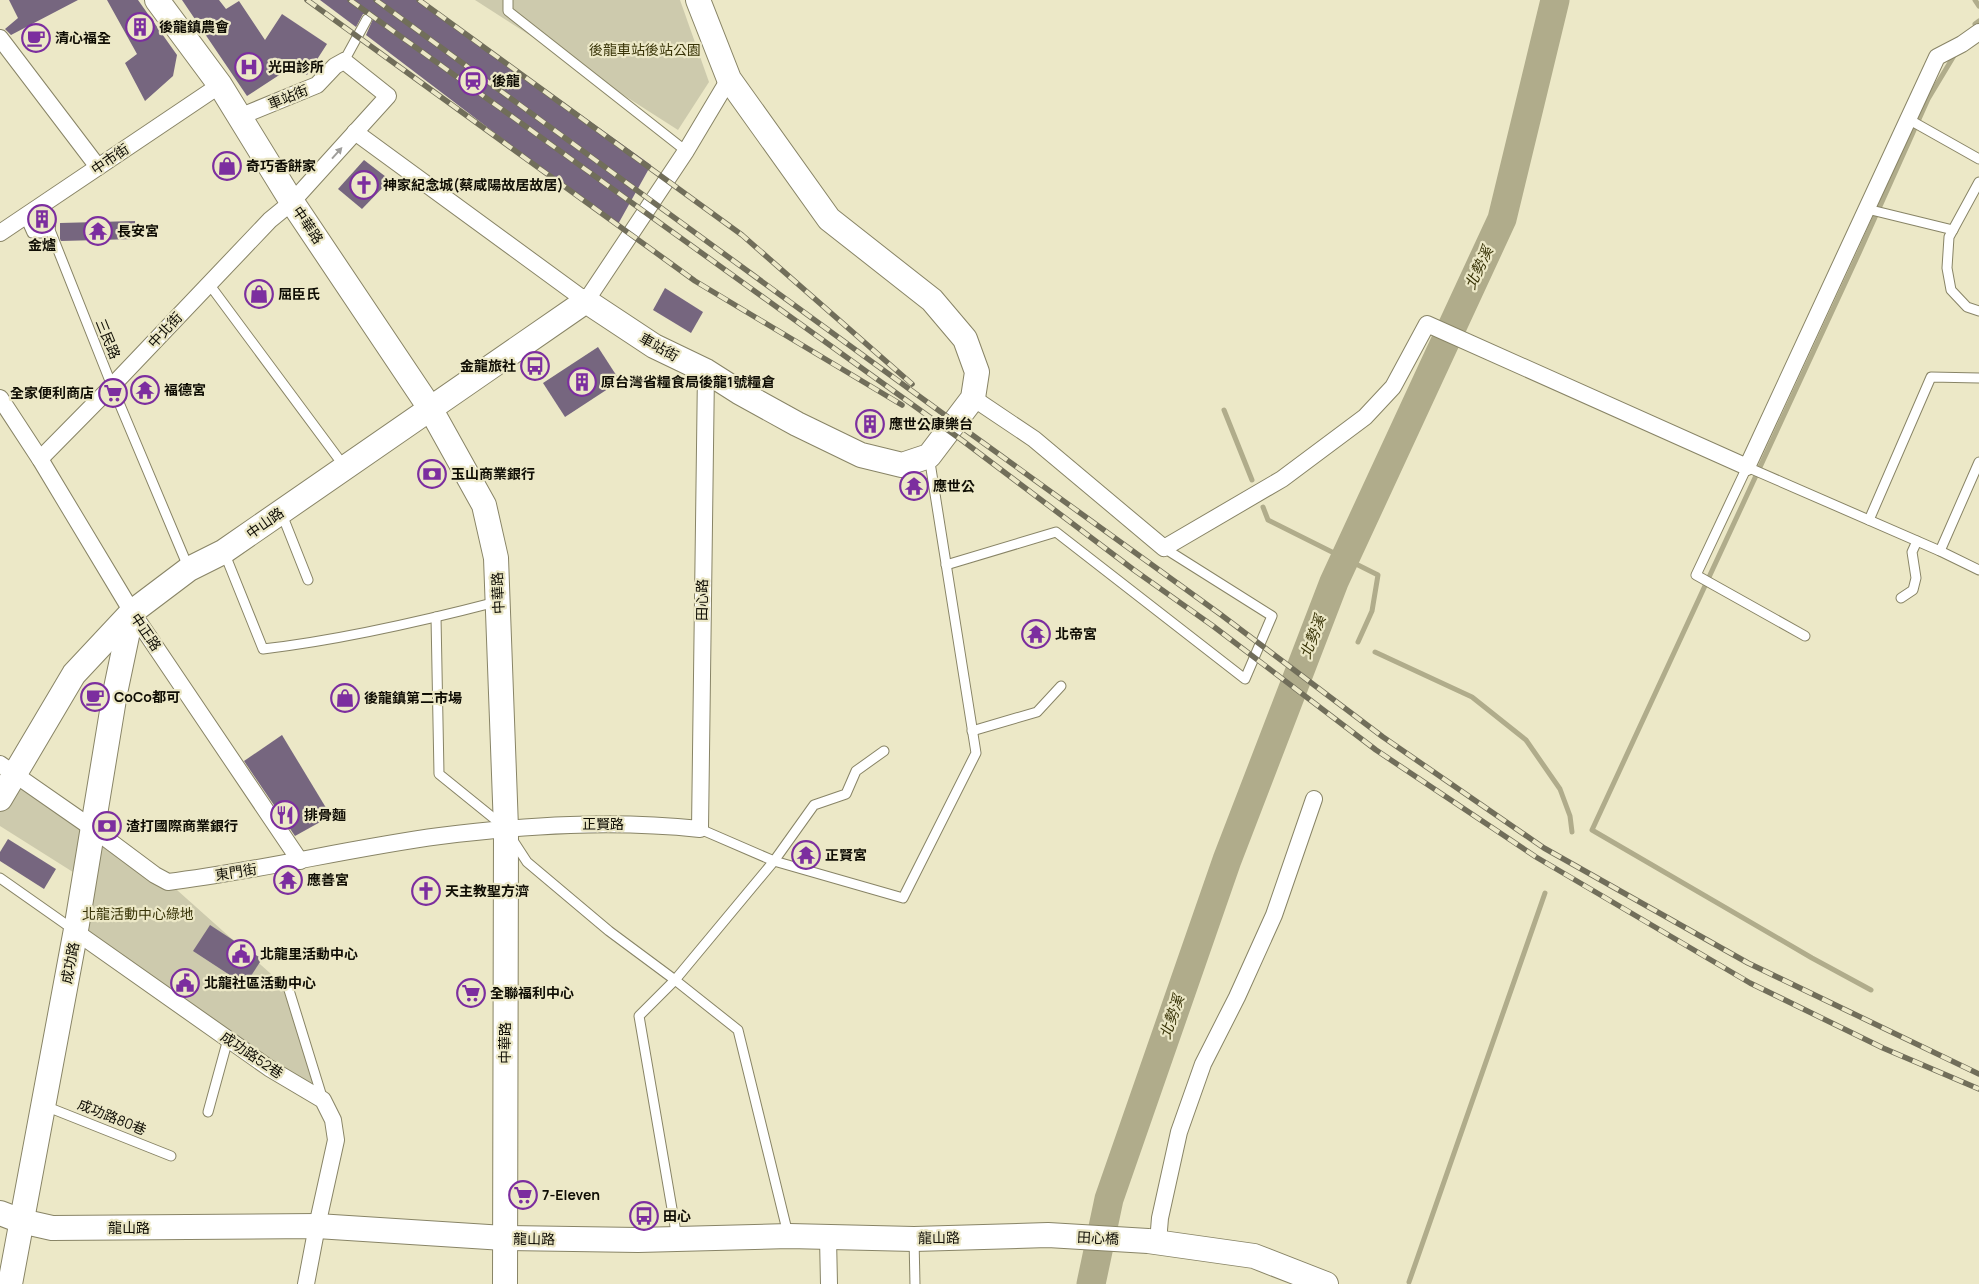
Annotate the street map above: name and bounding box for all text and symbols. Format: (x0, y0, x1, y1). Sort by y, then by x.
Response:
building icon: 後龍鎮農會 (125, 12, 155, 42)
place label: 後龍鎮農會 (159, 17, 229, 36)
cafe icon: 清心福全 (21, 23, 51, 53)
place label: 清心福全 (55, 28, 111, 47)
park label: 後龍車站後站公園 (589, 40, 701, 59)
hospital icon: 光田診所 (234, 52, 264, 82)
place label: 光田診所 (268, 57, 324, 76)
station icon: 後龍 (458, 66, 488, 96)
place label: 後龍 (492, 71, 520, 90)
street label: 車站街 (265, 80, 311, 113)
street label: 中市街 (87, 139, 132, 178)
one-way arrow (331, 146, 342, 159)
shop icon: 奇巧香餅家 (212, 151, 242, 181)
place label: 奇巧香餅家 (246, 156, 316, 175)
church icon: 神家紀念城(蔡咸陽故居故居) (349, 170, 379, 200)
place label: 神家紀念城(蔡咸陽故居故居) (383, 175, 564, 194)
street label: 中華路 (289, 202, 328, 247)
building icon: 金爐 (27, 204, 57, 234)
temple icon: 長安宮 (83, 216, 113, 246)
place label: 長安宮 (117, 221, 159, 240)
place label: 金爐 (28, 235, 56, 254)
water label: 北勢溪 (1460, 241, 1498, 293)
shop icon: 屈臣氏 (244, 279, 274, 309)
place label: 屈臣氏 (278, 284, 320, 303)
street label: 中北街 (143, 308, 186, 351)
street label: 三民路 (92, 316, 125, 362)
street label: 車站街 (636, 328, 682, 365)
bus stop icon: 金龍旅社 (520, 351, 550, 381)
place label: 金龍旅社 (460, 356, 516, 375)
building icon: 原台灣省糧食局後龍1號糧倉 (567, 367, 597, 397)
place label: 原台灣省糧食局後龍1號糧倉 (601, 372, 775, 391)
temple icon: 福德宮 (130, 375, 160, 405)
supermarket icon: 全家便利商店 (98, 378, 128, 408)
place label: 福德宮 (164, 380, 206, 399)
place label: 全家便利商店 (10, 383, 94, 402)
building icon: 應世公康樂台 (855, 409, 885, 439)
place label: 應世公康樂台 (889, 414, 973, 433)
bank icon: 玉山商業銀行 (417, 459, 447, 489)
place label: 玉山商業銀行 (451, 464, 535, 483)
temple icon: 應世公 (899, 471, 929, 501)
place label: 應世公 (933, 476, 975, 495)
street label: 中山路 (242, 503, 287, 542)
street label: 中華路 (487, 572, 508, 614)
street label: 田心路 (692, 579, 711, 621)
street label: 中正路 (127, 609, 166, 654)
water label: 北勢溪 (1295, 610, 1331, 662)
temple icon: 北帝宮 (1021, 619, 1051, 649)
place label: 北帝宮 (1055, 624, 1097, 643)
cafe icon: CoCo都可 (80, 682, 110, 712)
shop icon: 後龍鎮第二市場 (330, 683, 360, 713)
place label: CoCo都可 (114, 687, 180, 706)
place label: 後龍鎮第二市場 (364, 688, 462, 707)
restaurant icon: 排骨麵 (270, 800, 300, 830)
place label: 排骨麵 (304, 805, 346, 824)
bank icon: 渣打國際商業銀行 (92, 811, 122, 841)
street label: 正賢路 (582, 814, 624, 833)
place label: 渣打國際商業銀行 (126, 816, 238, 835)
temple icon: 正賢宮 (791, 840, 821, 870)
place label: 正賢宮 (825, 845, 867, 864)
street label: 東門街 (214, 859, 258, 884)
temple icon: 應善宮 (273, 865, 303, 895)
place label: 應善宮 (307, 870, 349, 889)
church icon: 天主教聖方濟 (411, 876, 441, 906)
place label: 天主教聖方濟 (445, 881, 529, 900)
park label: 北龍活動中心綠地 (82, 904, 194, 923)
public building icon: 北龍里活動中心 (226, 939, 256, 969)
street label: 成功路 (56, 940, 83, 985)
place label: 北龍里活動中心 (260, 944, 358, 963)
public building icon: 北龍社區活動中心 (170, 968, 200, 998)
place label: 北龍社區活動中心 (204, 973, 316, 992)
supermarket icon: 全聯福利中心 (456, 978, 486, 1008)
place label: 全聯福利中心 (490, 983, 574, 1002)
water label: 北勢溪 (1154, 990, 1189, 1042)
street label: 中華路 (495, 1022, 514, 1064)
street label: 成功路52巷 (217, 1027, 287, 1083)
street label: 成功路80巷 (75, 1094, 149, 1139)
supermarket icon: 7-Eleven (508, 1180, 538, 1210)
place label: 7-Eleven (542, 1185, 600, 1204)
bus stop icon: 田心 (629, 1201, 659, 1231)
place label: 田心 (663, 1206, 691, 1225)
street label: 龍山路 (108, 1218, 150, 1237)
street label: 田心橋 (1077, 1227, 1119, 1248)
street label: 龍山路 (918, 1228, 960, 1247)
street label: 龍山路 (513, 1229, 555, 1248)

